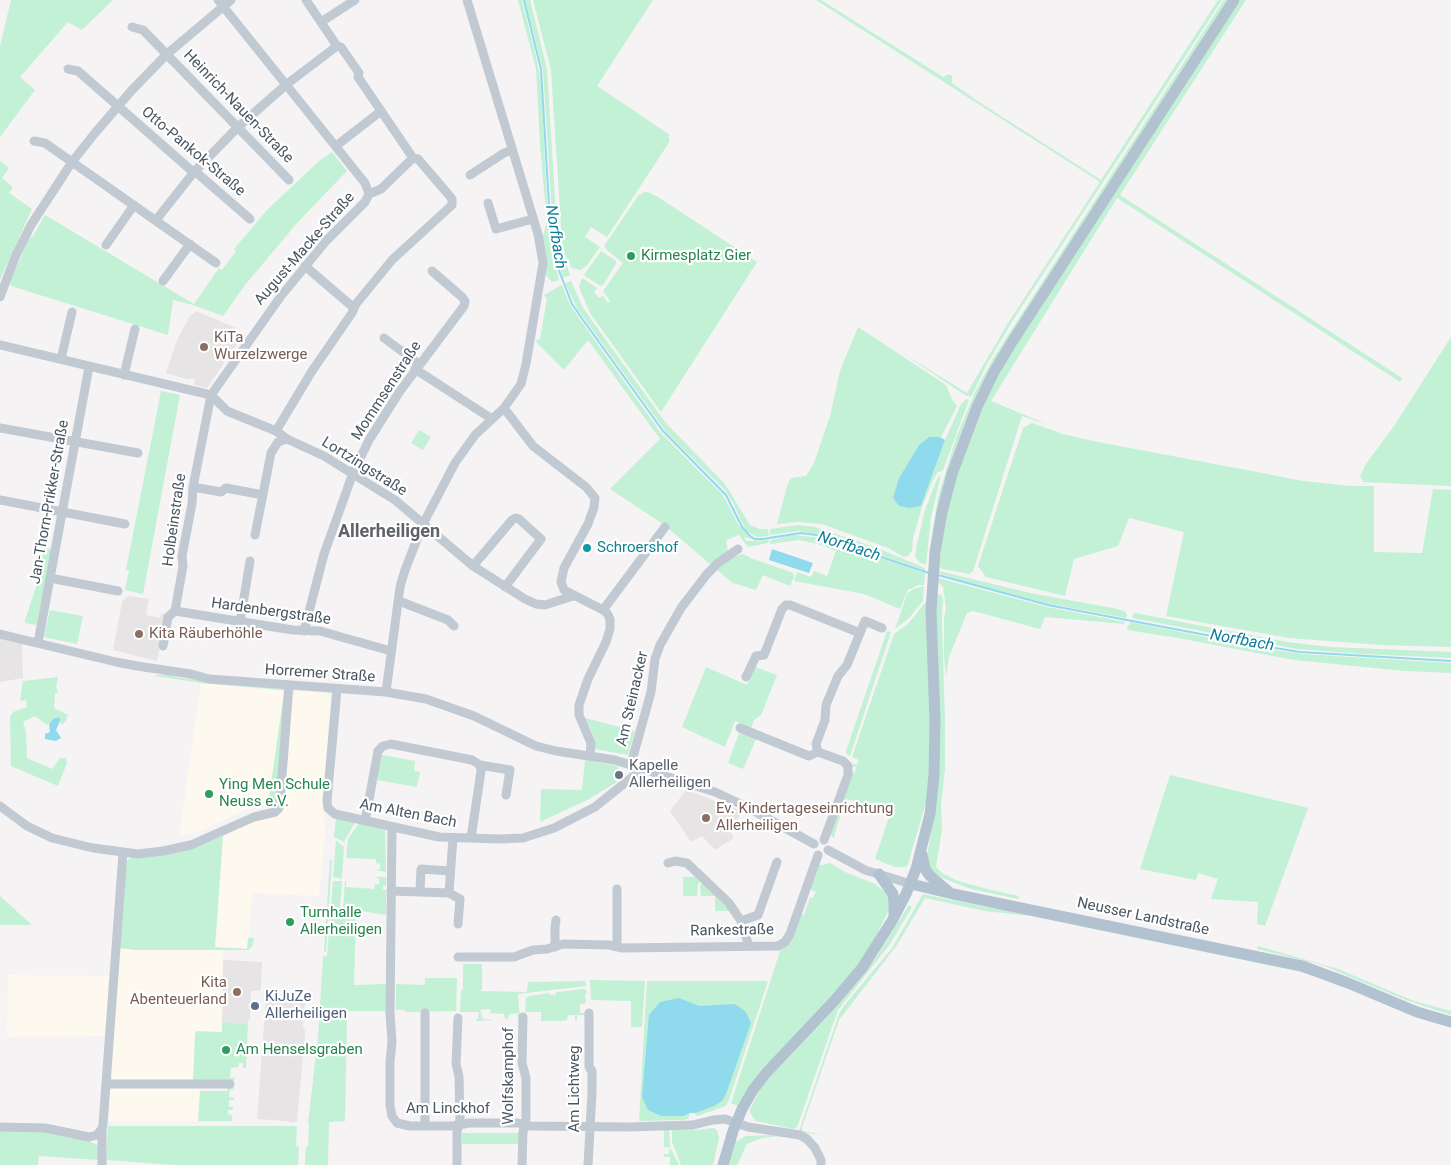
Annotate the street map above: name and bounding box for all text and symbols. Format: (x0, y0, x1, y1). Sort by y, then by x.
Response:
street label: Heinrich-Nauen-Straße (179, 47, 297, 167)
street label: Otto-Pankok-Straße (137, 103, 249, 201)
street label: August-Macke-Straße (251, 189, 359, 309)
water label: Norfbach (540, 204, 570, 270)
place label: Kirmesplatz Gier (641, 247, 751, 265)
marker: Kirmesplatz Gier (625, 250, 637, 262)
place label: KiTa Wurzelzwerge (214, 329, 307, 364)
street label: Mommsenstraße (348, 338, 426, 444)
marker: KiTa Wurzelzwerge (198, 341, 210, 353)
street label: Jan-Thorn-Prikker-Straße (27, 419, 73, 585)
street label: Lortzingstraße (318, 434, 410, 500)
street label: Holbeinstraße (160, 472, 190, 568)
district label: Allerheiligen (338, 521, 440, 543)
water label: Norfbach (815, 528, 883, 566)
place label: Schroershof (597, 539, 678, 557)
marker: Schroershof (581, 542, 593, 554)
street label: Hardenbergstraße (210, 595, 332, 629)
place label: Kita Räuberhöhle (149, 625, 263, 643)
water label: Norfbach (1209, 626, 1275, 656)
marker: Kita Räuberhöhle (133, 628, 145, 640)
street label: Am Steinacker (613, 650, 653, 748)
street label: Horremer Straße (264, 661, 376, 687)
place label: Kapelle Allerheiligen (629, 757, 711, 792)
marker: Kapelle Allerheiligen (613, 769, 625, 781)
place label: Ying Men Schule Neuss e.V. (219, 776, 330, 811)
marker: Ying Men Schule Neuss e.V. (203, 788, 215, 800)
street label: Am Alten Bach (358, 796, 458, 832)
place label: Ev. Kindertageseinrichtung Allerheiligen (716, 800, 893, 835)
marker: Ev. Kindertageseinrichtung Allerheiligen (700, 812, 712, 824)
street label: Neusser Landstraße (1075, 894, 1211, 940)
place label: Turnhalle Allerheiligen (300, 904, 382, 939)
marker: Turnhalle Allerheiligen (284, 916, 296, 928)
street label: Rankestraße (690, 921, 774, 941)
place label: Kita Abenteuerland (130, 974, 227, 1009)
marker: Kita Abenteuerland (231, 986, 243, 998)
place label: KiJuZe Allerheiligen (265, 988, 347, 1023)
marker: KiJuZe Allerheiligen (249, 1000, 261, 1012)
street label: Wolfskamphof (500, 1027, 518, 1125)
place label: Am Henselsgraben (236, 1041, 363, 1059)
marker: Am Henselsgraben (220, 1044, 232, 1056)
street label: Am Lichtweg (566, 1045, 584, 1133)
street label: Am Linckhof (406, 1100, 490, 1118)

